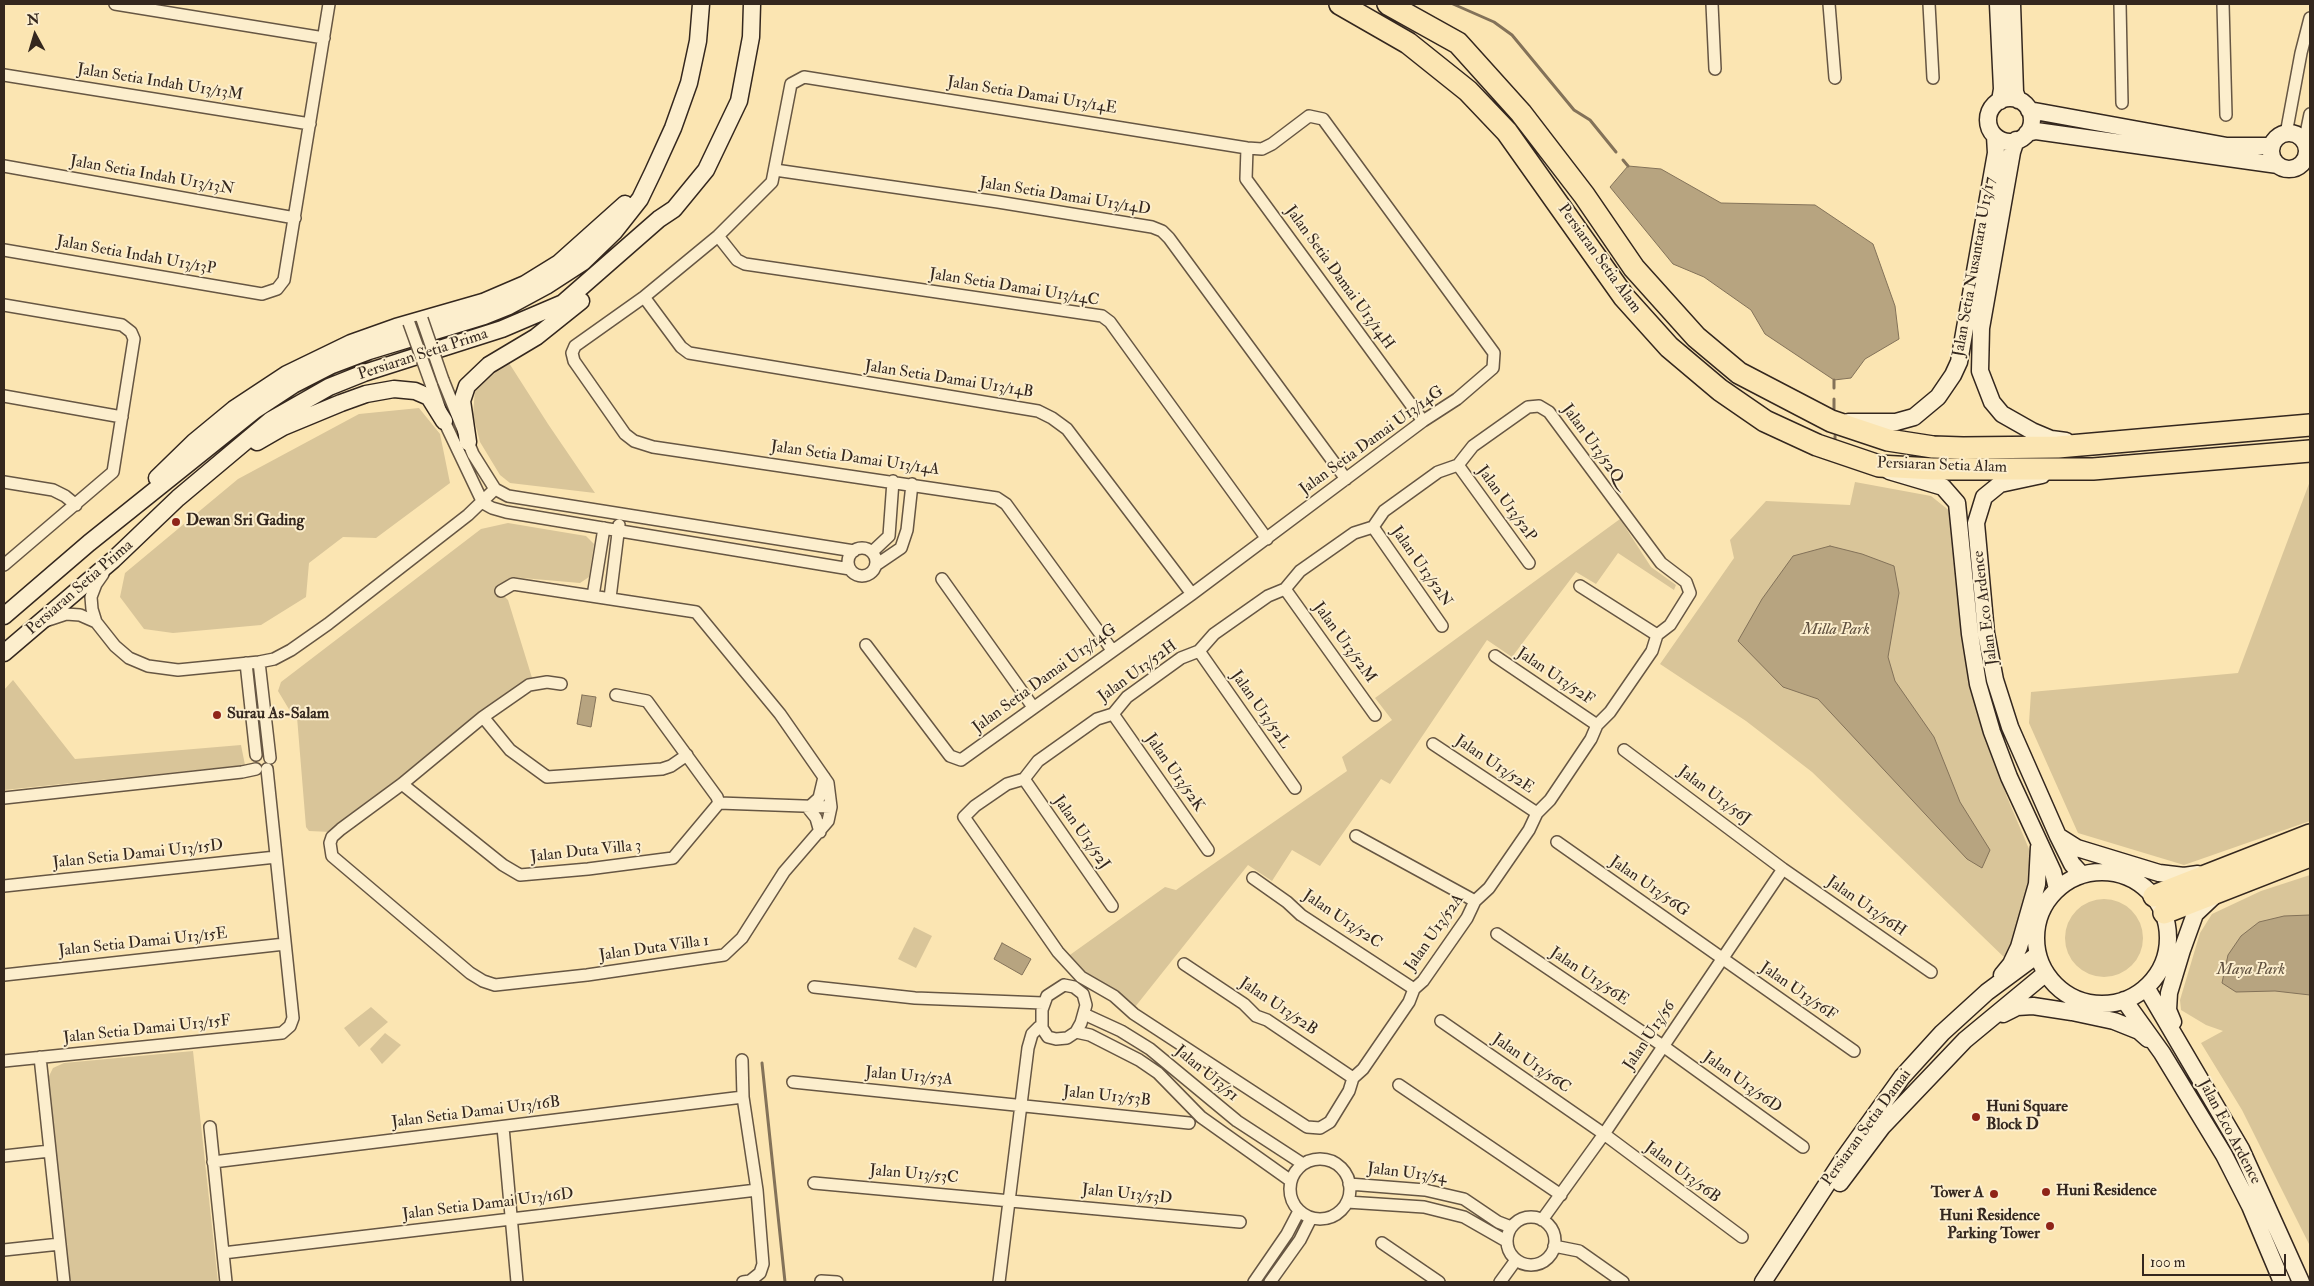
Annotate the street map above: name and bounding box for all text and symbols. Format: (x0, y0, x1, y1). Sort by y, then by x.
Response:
north arrow (10, 10, 60, 60)
text: N (26, 10, 40, 29)
street label: Jalan Setia Indah U13/13M (76, 60, 244, 106)
street label: Jalan Setia Damai U13/14E (946, 73, 1118, 119)
street label: Jalan Setia Indah U13/13N (68, 152, 236, 200)
street label: Jalan Setia Damai U13/14D (978, 174, 1152, 220)
street label: Jalan Setia Nusantara U13/17 (1950, 175, 2000, 359)
street label: Persiaran Setia Alam (1553, 201, 1645, 317)
street label: Jalan Setia Damai U13/14H (1280, 202, 1398, 354)
street label: Jalan Setia Indah U13/13P (55, 233, 217, 279)
street label: Jalan Setia Damai U13/14C (928, 265, 1100, 311)
street label: Persiaran Setia Prima (356, 325, 490, 385)
street label: Jalan Setia Damai U13/14B (863, 357, 1035, 403)
street label: Jalan Setia Damai U13/14G (1296, 382, 1448, 500)
street label: Jalan U13/52Q (1557, 401, 1627, 487)
street label: Jalan Setia Damai U13/14A (769, 438, 941, 480)
street label: Persiaran Setia Alam (1877, 454, 2007, 478)
street label: Jalan U13/52P (1472, 462, 1540, 546)
place label: Dewan Sri Gading (186, 512, 304, 532)
marker: Dewan Sri Gading (170, 516, 182, 528)
street label: Jalan U13/52N (1386, 523, 1456, 611)
street label: Persiaran Setia Prima (23, 536, 137, 640)
street label: Jalan Eco Ardence (1969, 549, 2003, 667)
street label: Jalan U13/52M (1308, 599, 1380, 687)
street label: Jalan Setia Damai U13/14G (969, 620, 1121, 738)
park label: Milla Park (1802, 621, 1870, 641)
street label: Jalan U13/52H (1095, 637, 1181, 707)
street label: Jalan U13/52F (1513, 644, 1597, 710)
street label: Jalan U13/52L (1226, 667, 1294, 753)
place label: Surau As-Salam (227, 705, 329, 725)
marker: Surau As-Salam (211, 709, 223, 721)
street label: Jalan U13/52K (1140, 730, 1208, 816)
street label: Jalan U13/52E (1451, 732, 1537, 798)
street label: Jalan U13/56J (1674, 762, 1754, 830)
street label: Jalan U13/52J (1048, 792, 1114, 874)
street label: Jalan Setia Damai U13/15D (52, 836, 224, 874)
street label: Jalan Duta Villa 3 (530, 837, 642, 867)
street label: Jalan U13/56G (1605, 852, 1693, 922)
street label: Jalan U13/56H (1823, 873, 1909, 941)
street label: Jalan U13/52C (1299, 887, 1385, 953)
street label: Jalan U13/52A (1401, 891, 1469, 975)
street label: Jalan Setia Damai U13/15E (58, 925, 228, 961)
street label: Jalan Duta Villa 1 (598, 932, 710, 966)
street label: Jalan U13/56E (1546, 944, 1632, 1010)
street label: Jalan U13/56F (1756, 958, 1840, 1026)
park label: Maya Park (2217, 961, 2285, 981)
street label: Jalan U13/52B (1235, 974, 1321, 1040)
street label: Jalan U13/56 (1620, 998, 1680, 1074)
street label: Jalan Setia Damai U13/15F (62, 1012, 232, 1048)
street label: Jalan U13/56C (1488, 1030, 1574, 1098)
street label: Jalan U13/51 (1170, 1042, 1242, 1106)
street label: Jalan U13/56D (1699, 1048, 1785, 1118)
street label: Jalan U13/53A (864, 1064, 954, 1090)
street label: Persiaran Setia Damai (1818, 1066, 1916, 1190)
street label: Jalan Eco Ardence (2193, 1076, 2265, 1188)
street label: Jalan U13/53B (1062, 1083, 1152, 1111)
street label: Jalan Setia Damai U13/16B (391, 1093, 561, 1133)
place label: Huni Square Block D (1986, 1098, 2068, 1136)
marker: Huni Square Block D (1970, 1111, 1982, 1123)
street label: Jalan U13/56B (1640, 1138, 1724, 1208)
street label: Jalan U13/54 (1366, 1160, 1448, 1188)
street label: Jalan U13/53C (869, 1162, 959, 1188)
street label: Jalan U13/53D (1081, 1181, 1173, 1209)
place label: Huni Residence (2056, 1182, 2157, 1202)
place label: Tower A (1931, 1184, 1984, 1204)
street label: Jalan Setia Damai U13/16D (401, 1185, 575, 1225)
marker: Huni Residence (2040, 1186, 2052, 1198)
marker: Tower A (1988, 1188, 2000, 1200)
place label: Huni Residence Parking Tower (1939, 1207, 2040, 1245)
marker: Huni Residence Parking Tower (2044, 1220, 2056, 1232)
scale bar (2144, 1244, 2288, 1276)
text: 100 m (2150, 1253, 2185, 1272)

